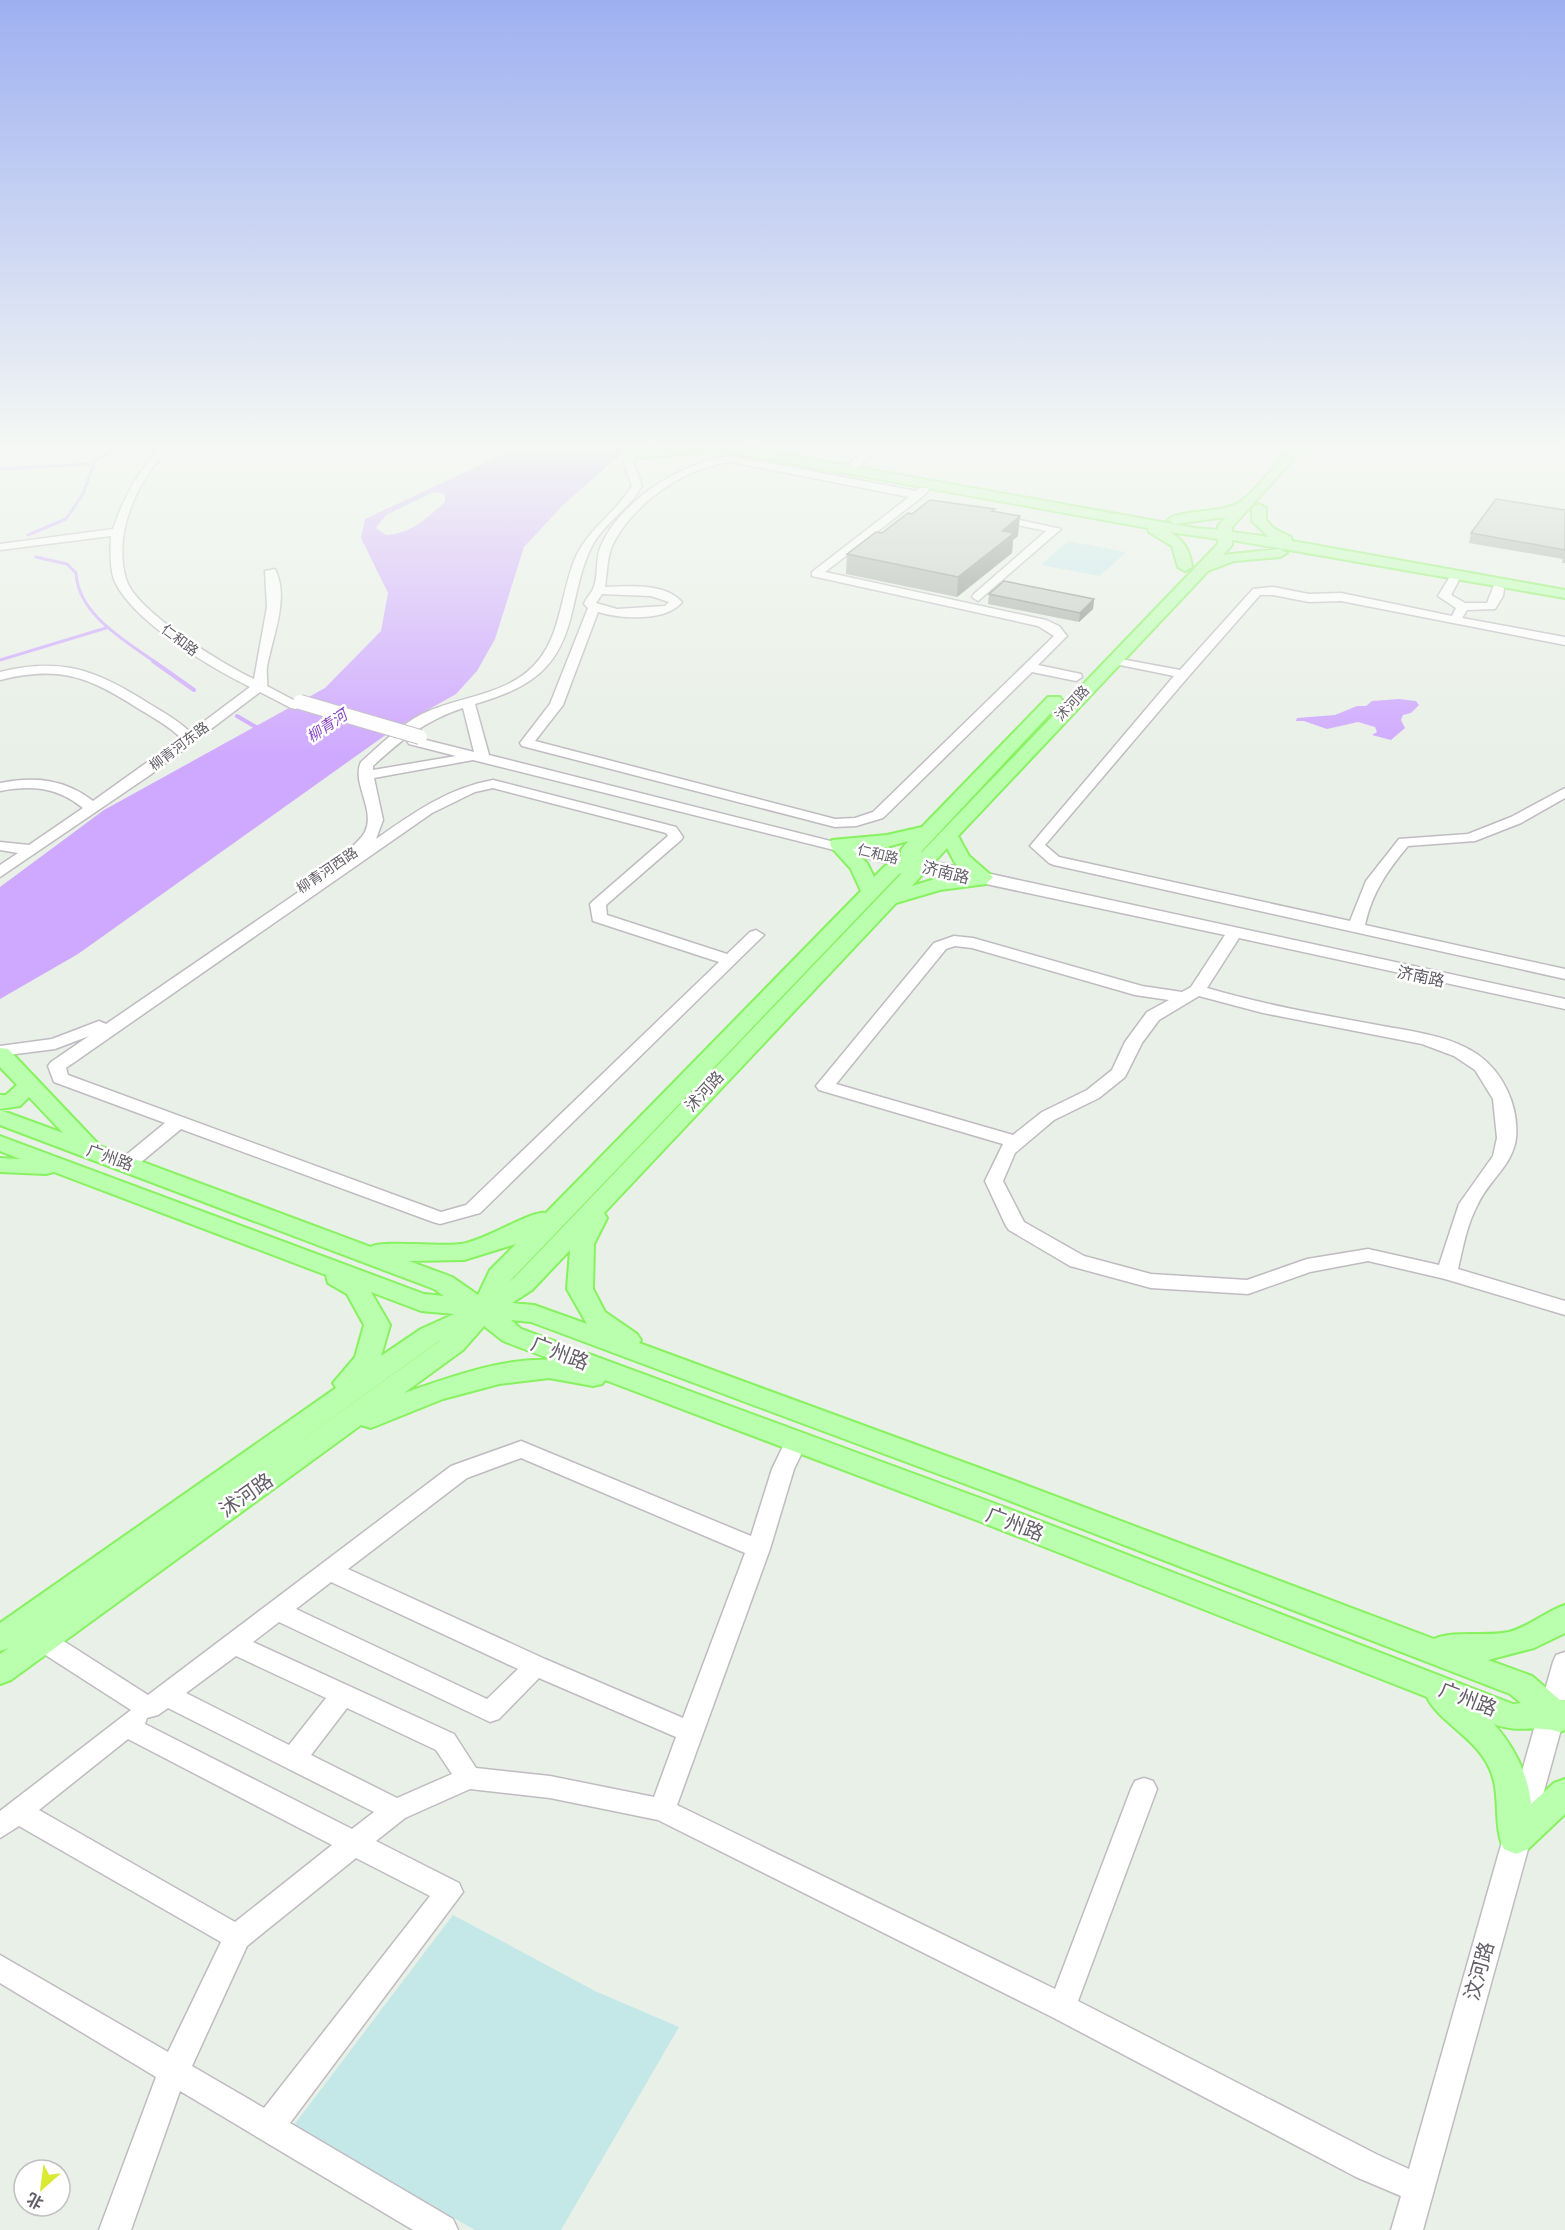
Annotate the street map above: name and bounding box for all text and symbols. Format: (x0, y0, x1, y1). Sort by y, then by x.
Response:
street label: 仁和路 (158, 619, 203, 660)
street label: 沭河路 (1050, 681, 1093, 724)
water label: 柳青河 (302, 703, 353, 746)
street label: 柳青河东路 (145, 717, 212, 774)
street label: 仁和路 (855, 839, 901, 868)
street label: 柳青河西路 (292, 842, 361, 897)
street label: 济南路 (920, 856, 972, 888)
street label: 济南路 (1395, 960, 1447, 992)
street label: 沭河路 (680, 1066, 728, 1116)
street label: 广州路 (84, 1138, 136, 1176)
street label: 广州路 (527, 1329, 593, 1376)
street label: 沭河路 (213, 1466, 278, 1523)
street label: 广州路 (982, 1500, 1048, 1547)
street label: 广州路 (1435, 1675, 1501, 1722)
street label: 汶河路 (1457, 1938, 1500, 2003)
north arrow (12, 2158, 72, 2218)
text: 北 (23, 2188, 47, 2215)

